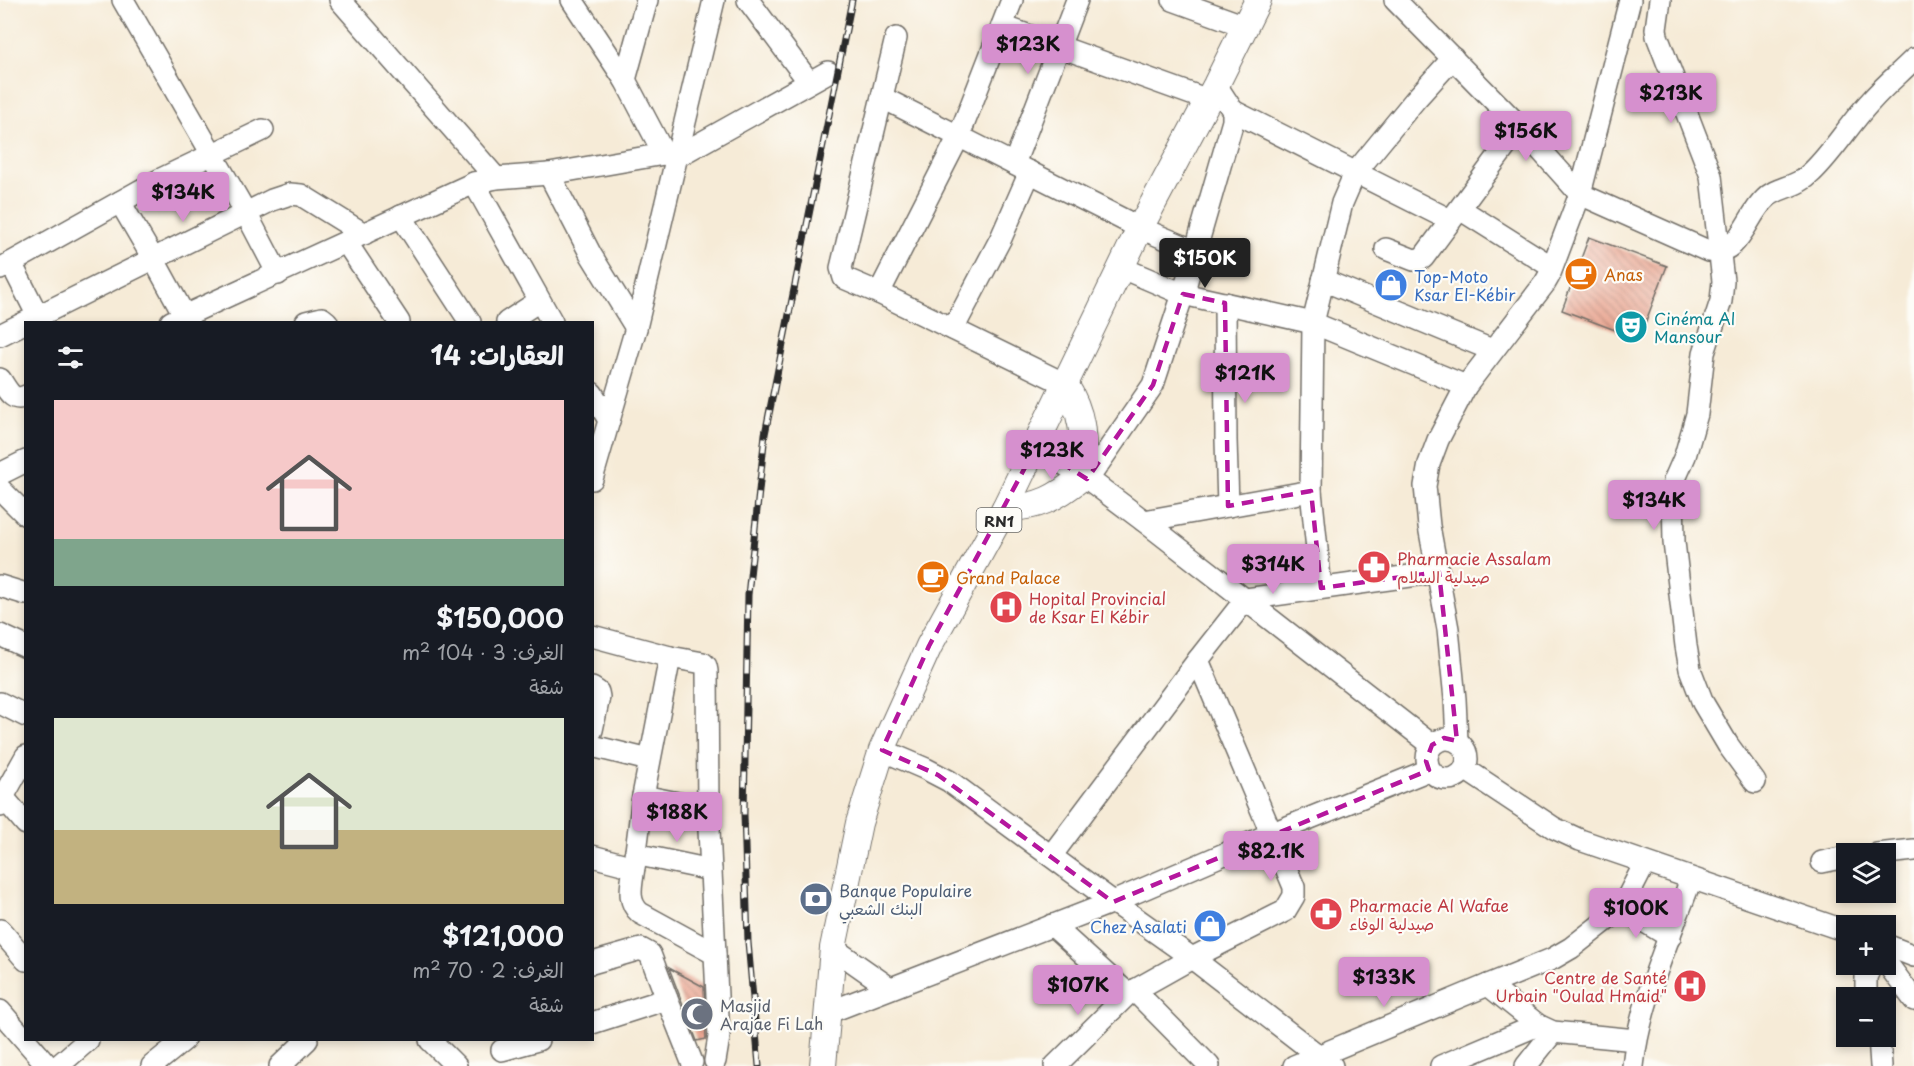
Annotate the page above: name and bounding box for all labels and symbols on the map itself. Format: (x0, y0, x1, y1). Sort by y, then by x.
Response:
pin: $123K (986, 24, 1070, 75)
pin: $213K (1629, 73, 1713, 124)
pin: $156K (1484, 111, 1568, 162)
pin: $134K (141, 172, 225, 223)
pin: $150K (1163, 238, 1247, 289)
cafe icon: Anas (1563, 256, 1599, 292)
place label: Anas (1604, 262, 1643, 286)
place label: Top-Moto Ksar El-Kébir (1414, 264, 1516, 306)
shop icon: Top-Moto Ksar El-Kébir (1373, 267, 1409, 303)
place label: Cinéma Al Mansour (1654, 306, 1735, 348)
theatre icon: Cinéma Al Mansour (1613, 309, 1649, 345)
pin: $121K (1203, 353, 1287, 404)
pin: $123K (1010, 430, 1094, 481)
pin: $134K (1612, 480, 1696, 531)
road number: RN1 (976, 508, 1022, 532)
pin: $314K (1231, 544, 1315, 595)
place label: Pharmacie Assalam صيدلية السلام (1397, 546, 1551, 590)
pharmacy icon: Pharmacie Assalam صيدلية السلام (1356, 549, 1392, 585)
cafe icon: Grand Palace (915, 559, 951, 595)
place label: Grand Palace (956, 565, 1060, 589)
place label: Hopital Provincial de Ksar El Kébir (1029, 586, 1166, 628)
hospital icon: Hopital Provincial de Ksar El Kébir (988, 589, 1024, 625)
pin: $188K (635, 792, 719, 843)
pin: $82.1K (1222, 831, 1320, 882)
place label: Banque Populaire البنك الشعبي (839, 878, 972, 924)
bank icon: Banque Populaire البنك الشعبي (798, 881, 834, 917)
pin: $100K (1594, 888, 1678, 939)
place label: Pharmacie Al Wafae صيدلية الوفاء (1349, 893, 1509, 935)
pharmacy icon: Pharmacie Al Wafae صيدلية الوفاء (1308, 896, 1344, 932)
shop icon: Chez Asalati (1192, 908, 1228, 944)
place label: Chez Asalati (1090, 914, 1187, 938)
pin: $133K (1342, 957, 1426, 1008)
pin: $107K (1036, 965, 1120, 1016)
place label: Centre de Santé Urbain "Oulad Hmaid" (1495, 965, 1667, 1007)
hospital icon: Centre de Santé Urbain "Oulad Hmaid" (1672, 968, 1708, 1004)
place label: Masjid Arajae Fi Lah (720, 993, 823, 1035)
mosque icon: Masjid Arajae Fi Lah (679, 996, 715, 1032)

